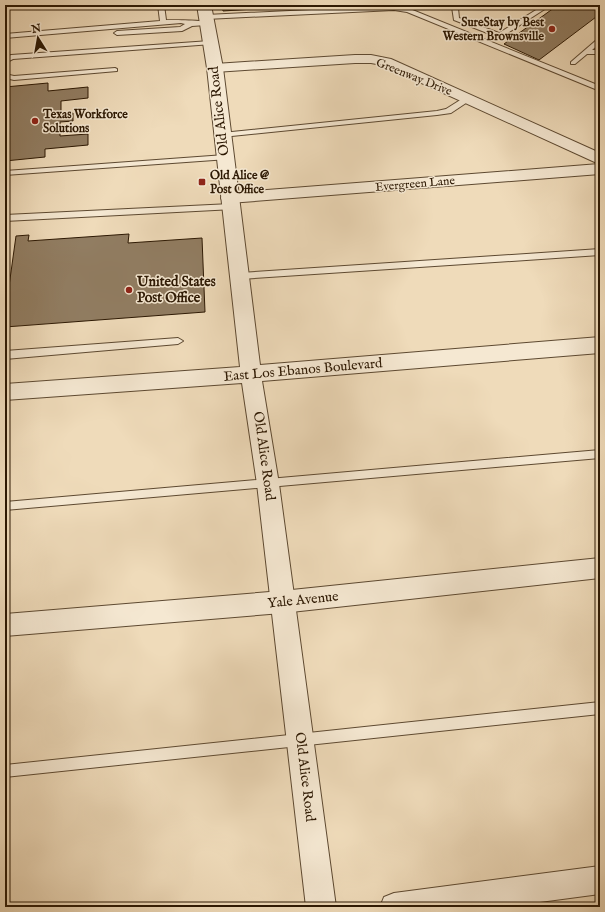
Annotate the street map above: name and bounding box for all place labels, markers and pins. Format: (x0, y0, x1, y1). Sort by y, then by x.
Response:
place label: SureStay by Best Western Brownsville (442, 15, 545, 44)
marker: SureStay by Best Western Brownsville (547, 24, 557, 34)
place label: Texas Workforce Solutions (42, 107, 128, 136)
marker: Texas Workforce Solutions (30, 116, 40, 126)
place label: Old Alice @ Post Office (210, 168, 269, 197)
marker: Old Alice @ Post Office (197, 177, 207, 187)
place label: United States Post Office (136, 273, 216, 307)
marker: United States Post Office (124, 285, 134, 295)

